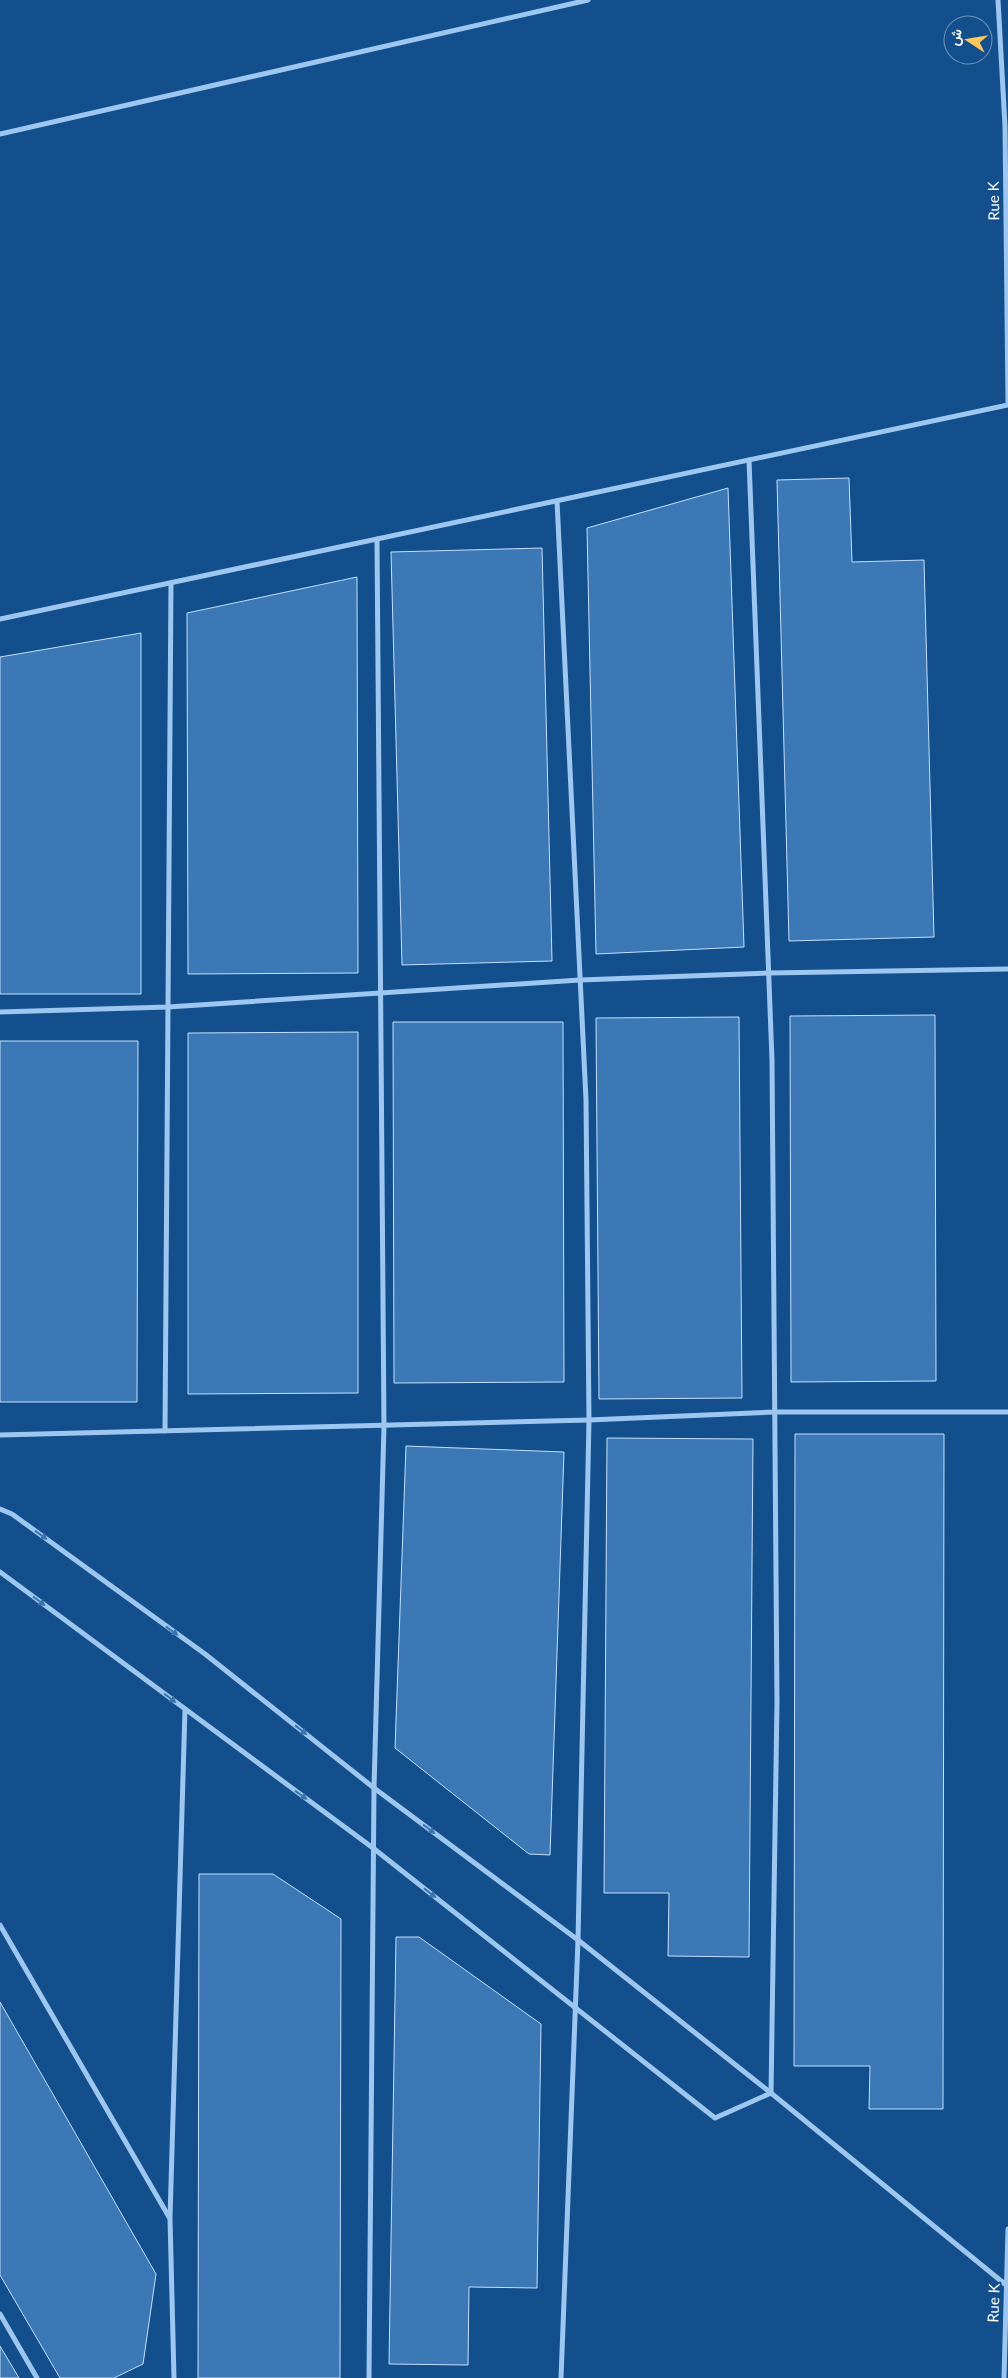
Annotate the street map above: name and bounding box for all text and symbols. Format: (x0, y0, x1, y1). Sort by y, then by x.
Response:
north arrow (943, 15, 993, 65)
text: ش (945, 27, 966, 47)
street label: Rue K (984, 181, 1002, 221)
one-way arrow (34, 1530, 48, 1540)
one-way arrow (32, 1596, 45, 1607)
one-way arrow (166, 1625, 179, 1635)
one-way arrow (163, 1693, 177, 1703)
one-way arrow (294, 1725, 307, 1736)
one-way arrow (294, 1789, 307, 1799)
one-way arrow (422, 1824, 435, 1835)
one-way arrow (423, 1888, 437, 1898)
street label: Rue K (983, 2283, 1003, 2323)

